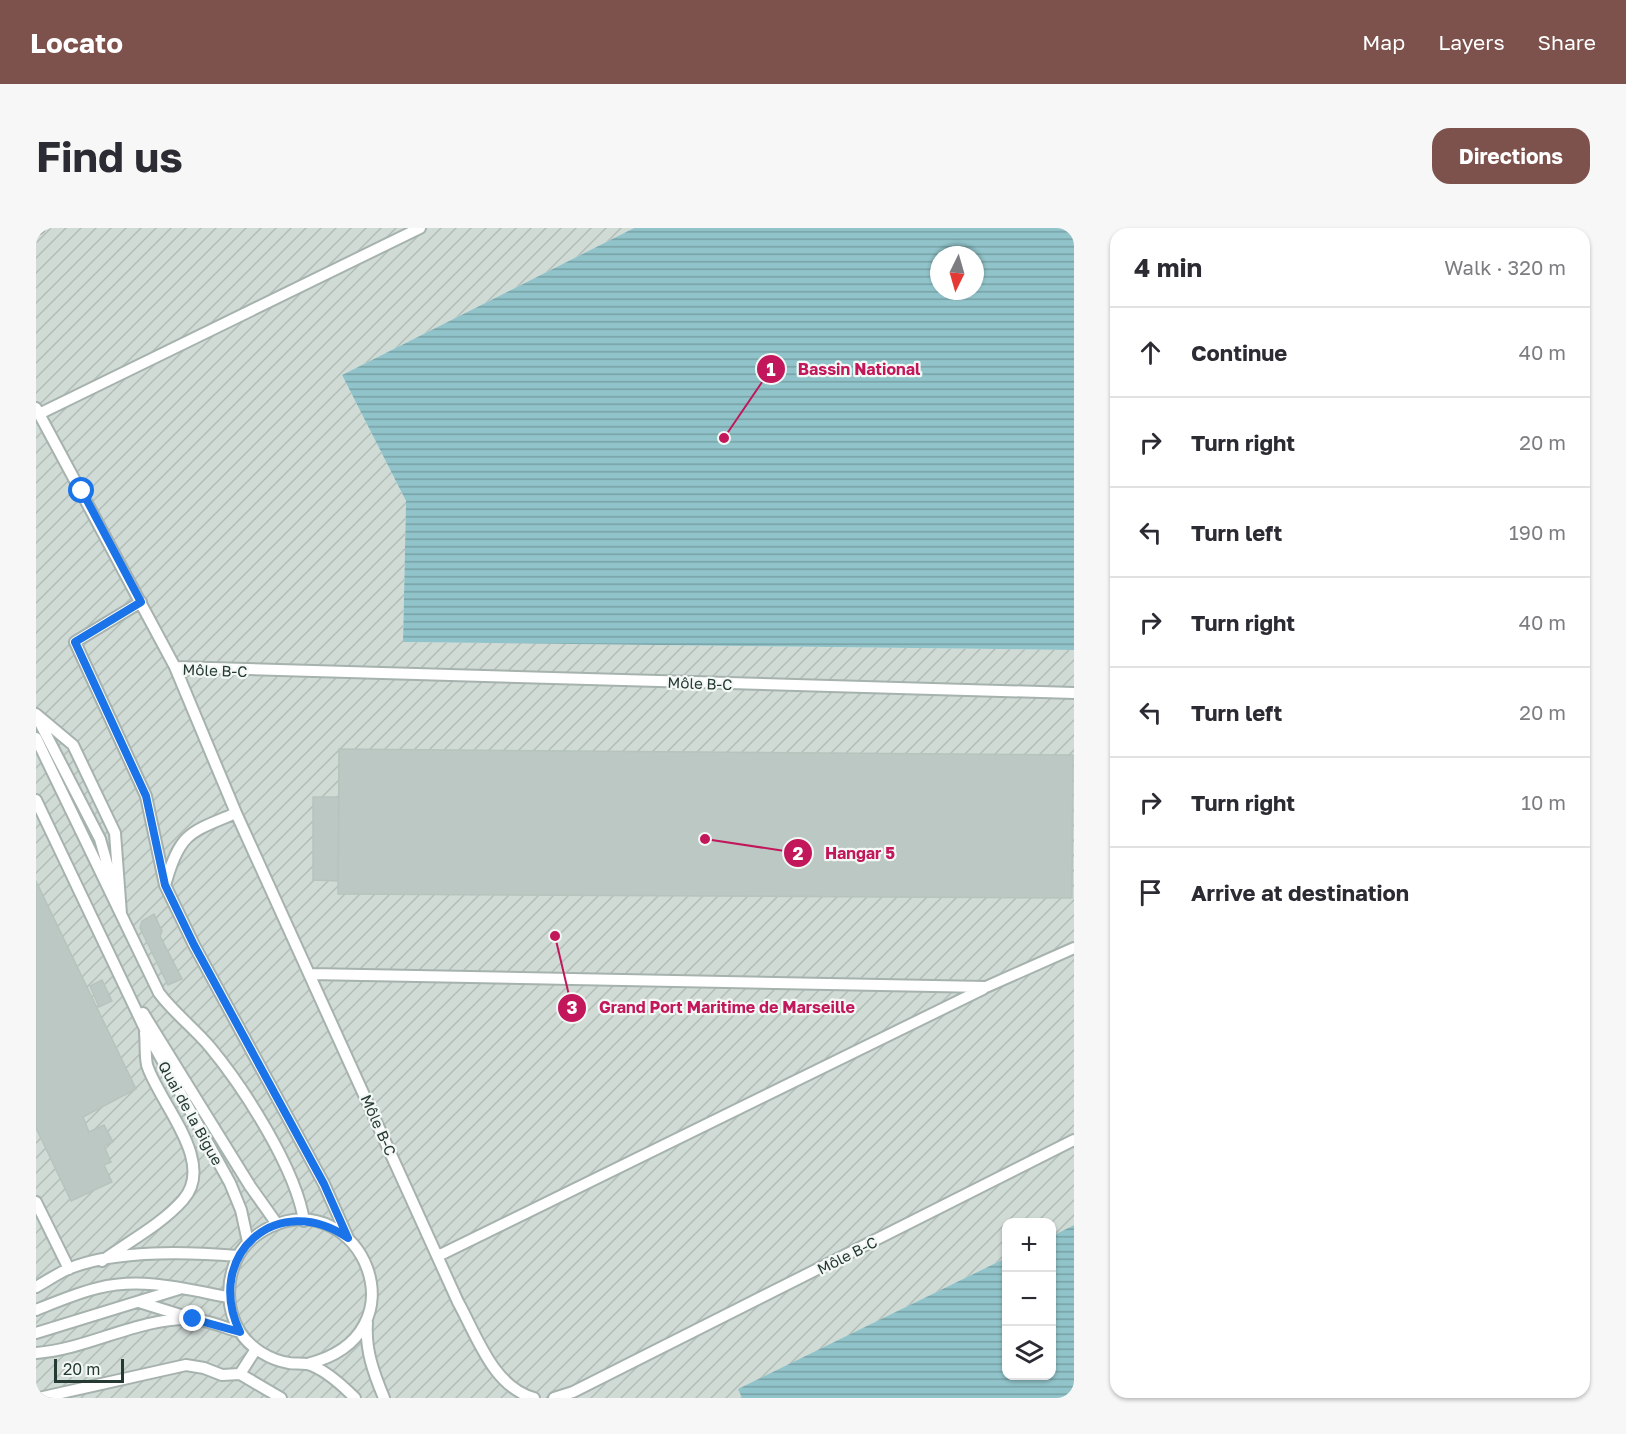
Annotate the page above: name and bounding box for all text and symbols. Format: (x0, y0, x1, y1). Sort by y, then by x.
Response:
text: Locato (30, 26, 123, 59)
text: Map (1362, 29, 1405, 55)
text: Layers (1438, 29, 1505, 55)
text: Share (1538, 29, 1596, 55)
button: Directions (1432, 128, 1590, 184)
text: Find us (36, 131, 183, 181)
north arrow (930, 246, 984, 300)
text: 4 min (1134, 252, 1202, 283)
text: Walk · 320 m (1444, 255, 1566, 279)
icon: ahead (1134, 336, 1167, 369)
text: Continue (1191, 339, 1287, 366)
text: 40 m (1519, 340, 1566, 364)
callout: Bassin National (756, 352, 932, 386)
text: 1 (766, 358, 776, 380)
text: Bassin National (798, 359, 921, 379)
icon: right (1134, 426, 1167, 459)
text: Turn right (1191, 429, 1295, 456)
text: 20 m (1519, 430, 1566, 454)
route start (68, 477, 94, 503)
icon: left (1134, 516, 1167, 549)
text: Turn left (1191, 519, 1282, 546)
text: 190 m (1509, 520, 1566, 544)
icon: right (1134, 606, 1167, 639)
text: Turn right (1191, 609, 1295, 636)
text: 40 m (1519, 610, 1566, 634)
street label: Môle B-C (182, 660, 248, 680)
street label: Môle B-C (667, 673, 733, 693)
icon: left (1134, 696, 1167, 729)
text: Turn left (1191, 699, 1282, 726)
text: 20 m (1519, 700, 1566, 724)
icon: right (1134, 786, 1167, 819)
text: Turn right (1191, 789, 1295, 816)
text: 10 m (1521, 790, 1566, 814)
callout: Hangar 5 (783, 836, 907, 870)
text: 2 (793, 842, 804, 864)
text: Hangar 5 (825, 843, 895, 863)
icon: arrive (1134, 876, 1167, 909)
text: Arrive at destination (1191, 879, 1409, 906)
callout: Grand Port Maritime de Marseille (557, 991, 867, 1025)
text: 3 (567, 996, 578, 1018)
text: Grand Port Maritime de Marseille (599, 997, 855, 1017)
street label: Quai de la Bigue (155, 1058, 227, 1168)
street label: Môle B-C (358, 1092, 400, 1158)
map controls (1002, 1218, 1056, 1380)
button: + (1002, 1218, 1056, 1272)
street label: Môle B-C (814, 1232, 880, 1278)
button: − (1002, 1272, 1056, 1326)
route end (179, 1305, 205, 1331)
button: layers (1002, 1326, 1056, 1380)
scale bar (54, 1356, 124, 1384)
text: 20 m (63, 1359, 100, 1379)

